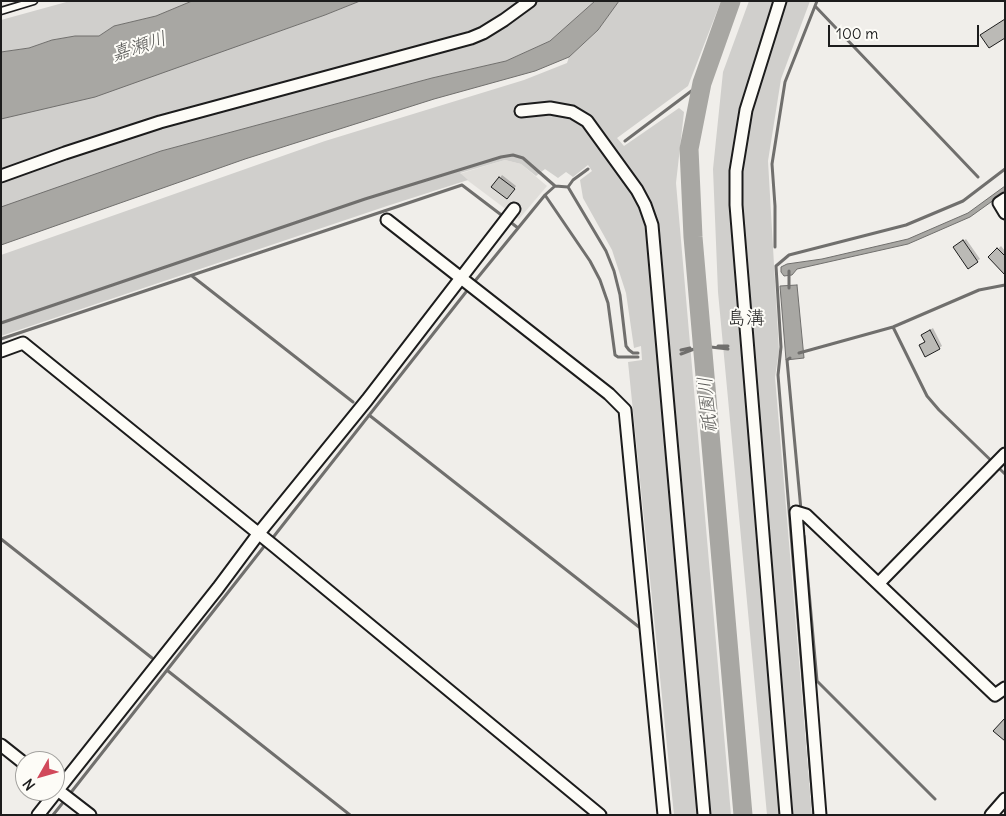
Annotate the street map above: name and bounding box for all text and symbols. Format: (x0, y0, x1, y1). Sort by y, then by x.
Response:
scale bar (831, 15, 982, 47)
text: 100 m (836, 24, 878, 43)
water label: 嘉瀬川 (108, 27, 170, 67)
district label: 島溝 (727, 308, 765, 330)
water label: 祇園川 (694, 376, 722, 434)
north arrow (15, 751, 65, 801)
text: N (19, 775, 39, 794)

